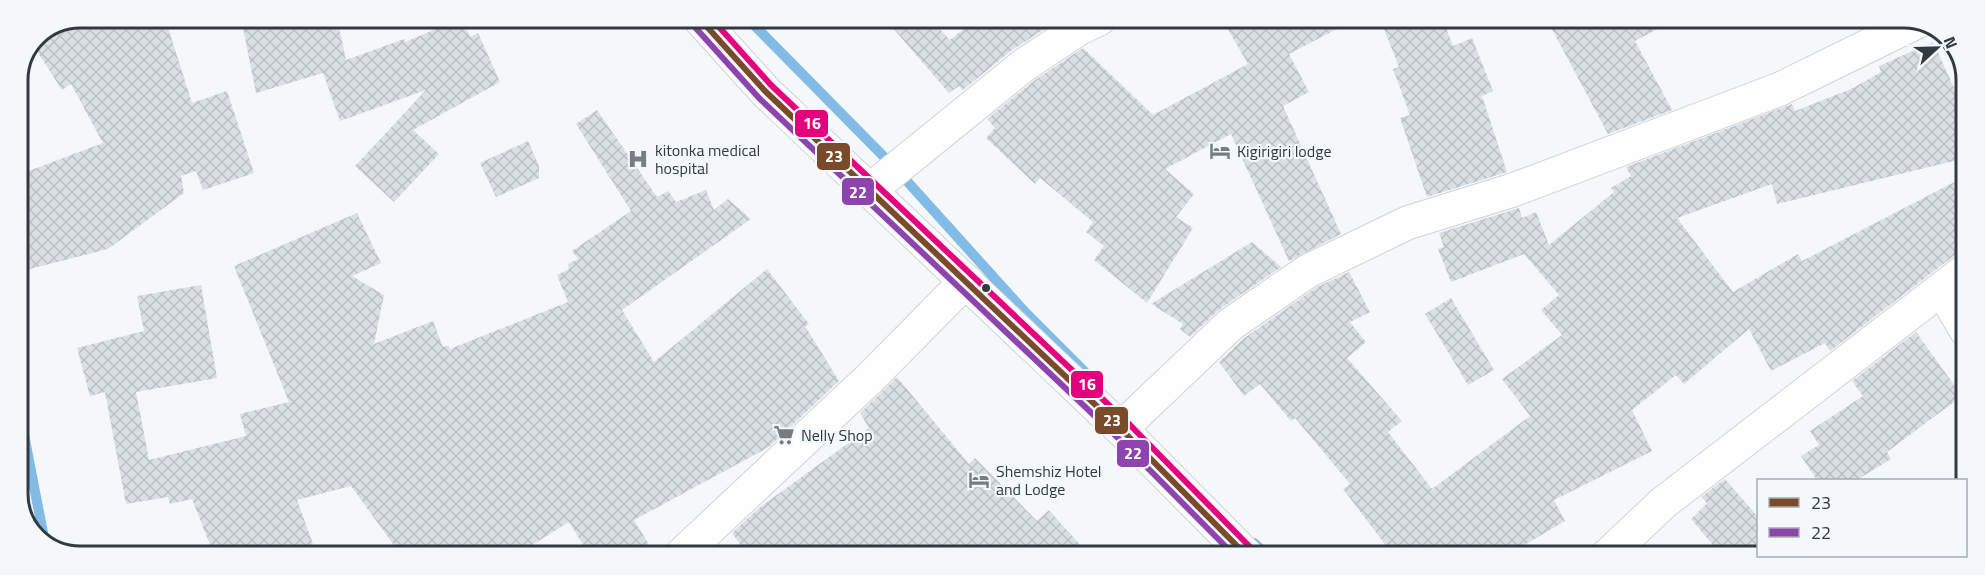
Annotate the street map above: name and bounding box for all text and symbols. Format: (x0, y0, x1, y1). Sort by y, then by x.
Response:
north arrow (1907, 18, 1967, 78)
text: N (1938, 33, 1964, 52)
line badge: 16 (794, 109, 829, 138)
text: 16 (803, 111, 821, 135)
place label: kitonka medical hospital (655, 138, 760, 180)
hotel icon: Kigirigiri lodge (1208, 139, 1232, 163)
place label: Kigirigiri lodge (1237, 139, 1332, 163)
line badge: 23 (816, 142, 851, 171)
text: 23 (825, 144, 843, 168)
hospital icon: kitonka medical hospital (626, 147, 650, 171)
line badge: 22 (841, 177, 875, 206)
text: 22 (849, 180, 867, 204)
unlabelled marker (980, 282, 992, 294)
line badge: 16 (1070, 370, 1104, 399)
text: 16 (1078, 372, 1096, 396)
line badge: 23 (1094, 406, 1129, 435)
text: 23 (1103, 408, 1121, 432)
supermarket icon: Nelly Shop (772, 423, 796, 447)
place label: Nelly Shop (801, 423, 873, 447)
line badge: 22 (1116, 439, 1150, 468)
text: 22 (1124, 441, 1142, 465)
place label: Shemshiz Hotel and Lodge (996, 459, 1102, 501)
hotel icon: Shemshiz Hotel and Lodge (967, 468, 991, 492)
legend (1757, 479, 1967, 557)
text: 23 (1811, 489, 1831, 516)
text: 22 (1811, 519, 1831, 546)

